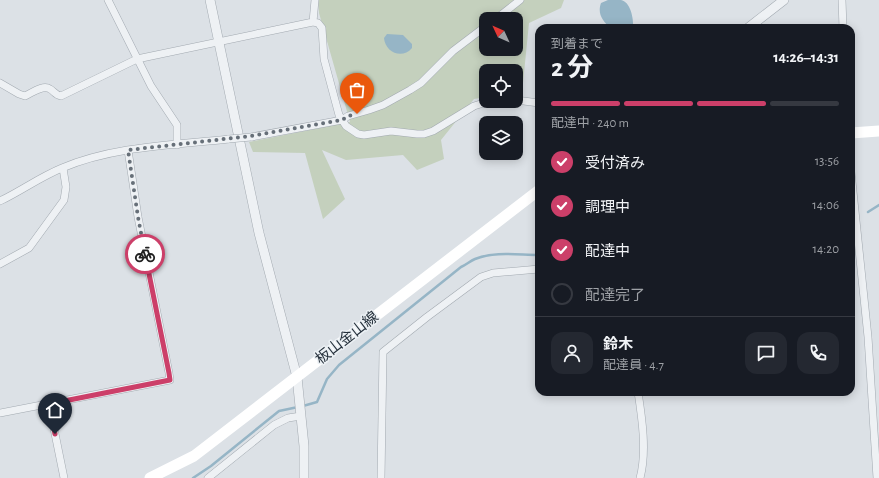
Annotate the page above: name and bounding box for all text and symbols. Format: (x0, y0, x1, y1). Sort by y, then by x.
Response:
north arrow (479, 12, 523, 56)
map controls (479, 12, 523, 160)
text: 到着まで (551, 38, 603, 51)
text: 14:26–14:31 (773, 50, 839, 65)
text: 2 分 (551, 55, 593, 81)
button: locate (479, 64, 523, 108)
pin (340, 73, 374, 114)
icon: bag (346, 79, 368, 101)
button: layers (479, 116, 523, 160)
text: 配達中 · 240 m (551, 117, 629, 130)
icon: check (551, 151, 573, 173)
text: 13:56 (815, 155, 839, 168)
text: 受付済み (585, 156, 645, 171)
icon: check (551, 195, 573, 217)
text: 14:06 (812, 199, 839, 212)
text: 調理中 (585, 200, 630, 215)
courier (125, 234, 165, 274)
icon: check (551, 239, 573, 261)
icon: bike (134, 243, 156, 265)
text: 14:20 (813, 243, 839, 256)
text: 配達中 (585, 244, 630, 259)
text: 配達完了 (585, 288, 645, 303)
street label: 板山金山線 (312, 308, 381, 367)
button: person (551, 332, 593, 374)
button: chat (745, 332, 787, 374)
button: phone (797, 332, 839, 374)
text: 鈴木 (603, 337, 633, 352)
text: 配達員 · 4.7 (603, 359, 664, 372)
pin (38, 393, 72, 434)
icon: home (44, 399, 66, 421)

